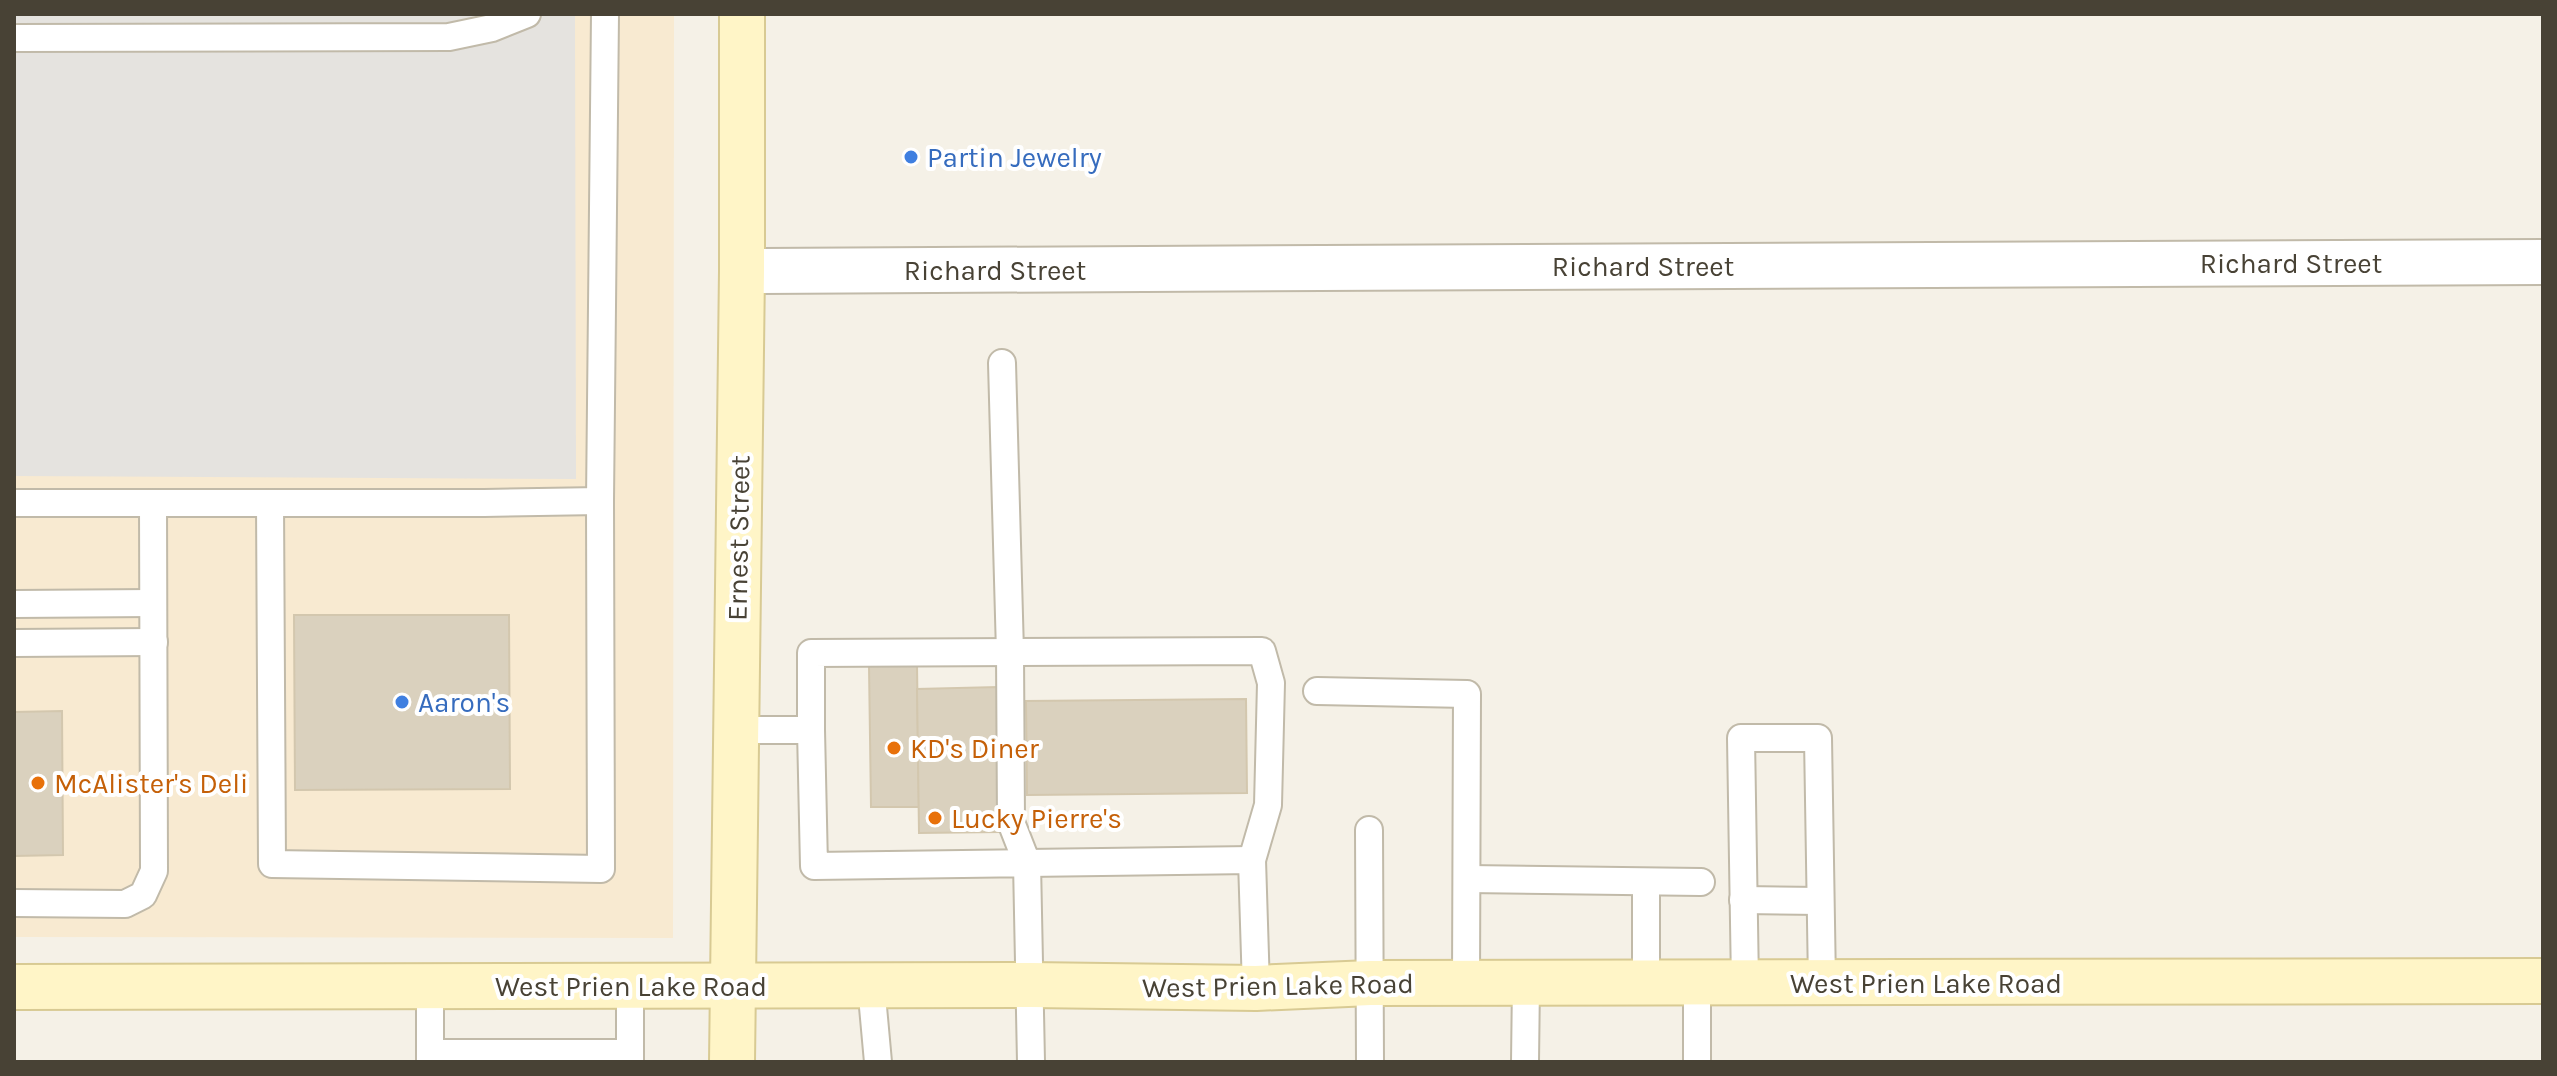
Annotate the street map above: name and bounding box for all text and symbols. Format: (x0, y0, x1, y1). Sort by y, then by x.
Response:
place label: Partin Jewelry (927, 141, 1102, 174)
marker: Partin Jewelry (902, 148, 920, 166)
street label: Richard Street (2200, 247, 2382, 280)
street label: Richard Street (1552, 250, 1734, 283)
street label: Richard Street (904, 254, 1086, 287)
street label: Ernest Street (721, 455, 756, 621)
place label: Aaron's (418, 686, 510, 719)
marker: Aaron's (393, 693, 411, 711)
place label: KD's Diner (910, 732, 1040, 765)
marker: KD's Diner (885, 739, 903, 757)
place label: McAlister's Deli (54, 767, 248, 800)
marker: McAlister's Deli (29, 774, 47, 792)
place label: Lucky Pierre's (951, 802, 1122, 835)
marker: Lucky Pierre's (926, 809, 944, 827)
street label: West Prien Lake Road (1142, 967, 1414, 1004)
street label: West Prien Lake Road (1790, 967, 2062, 1000)
street label: West Prien Lake Road (495, 970, 767, 1003)

